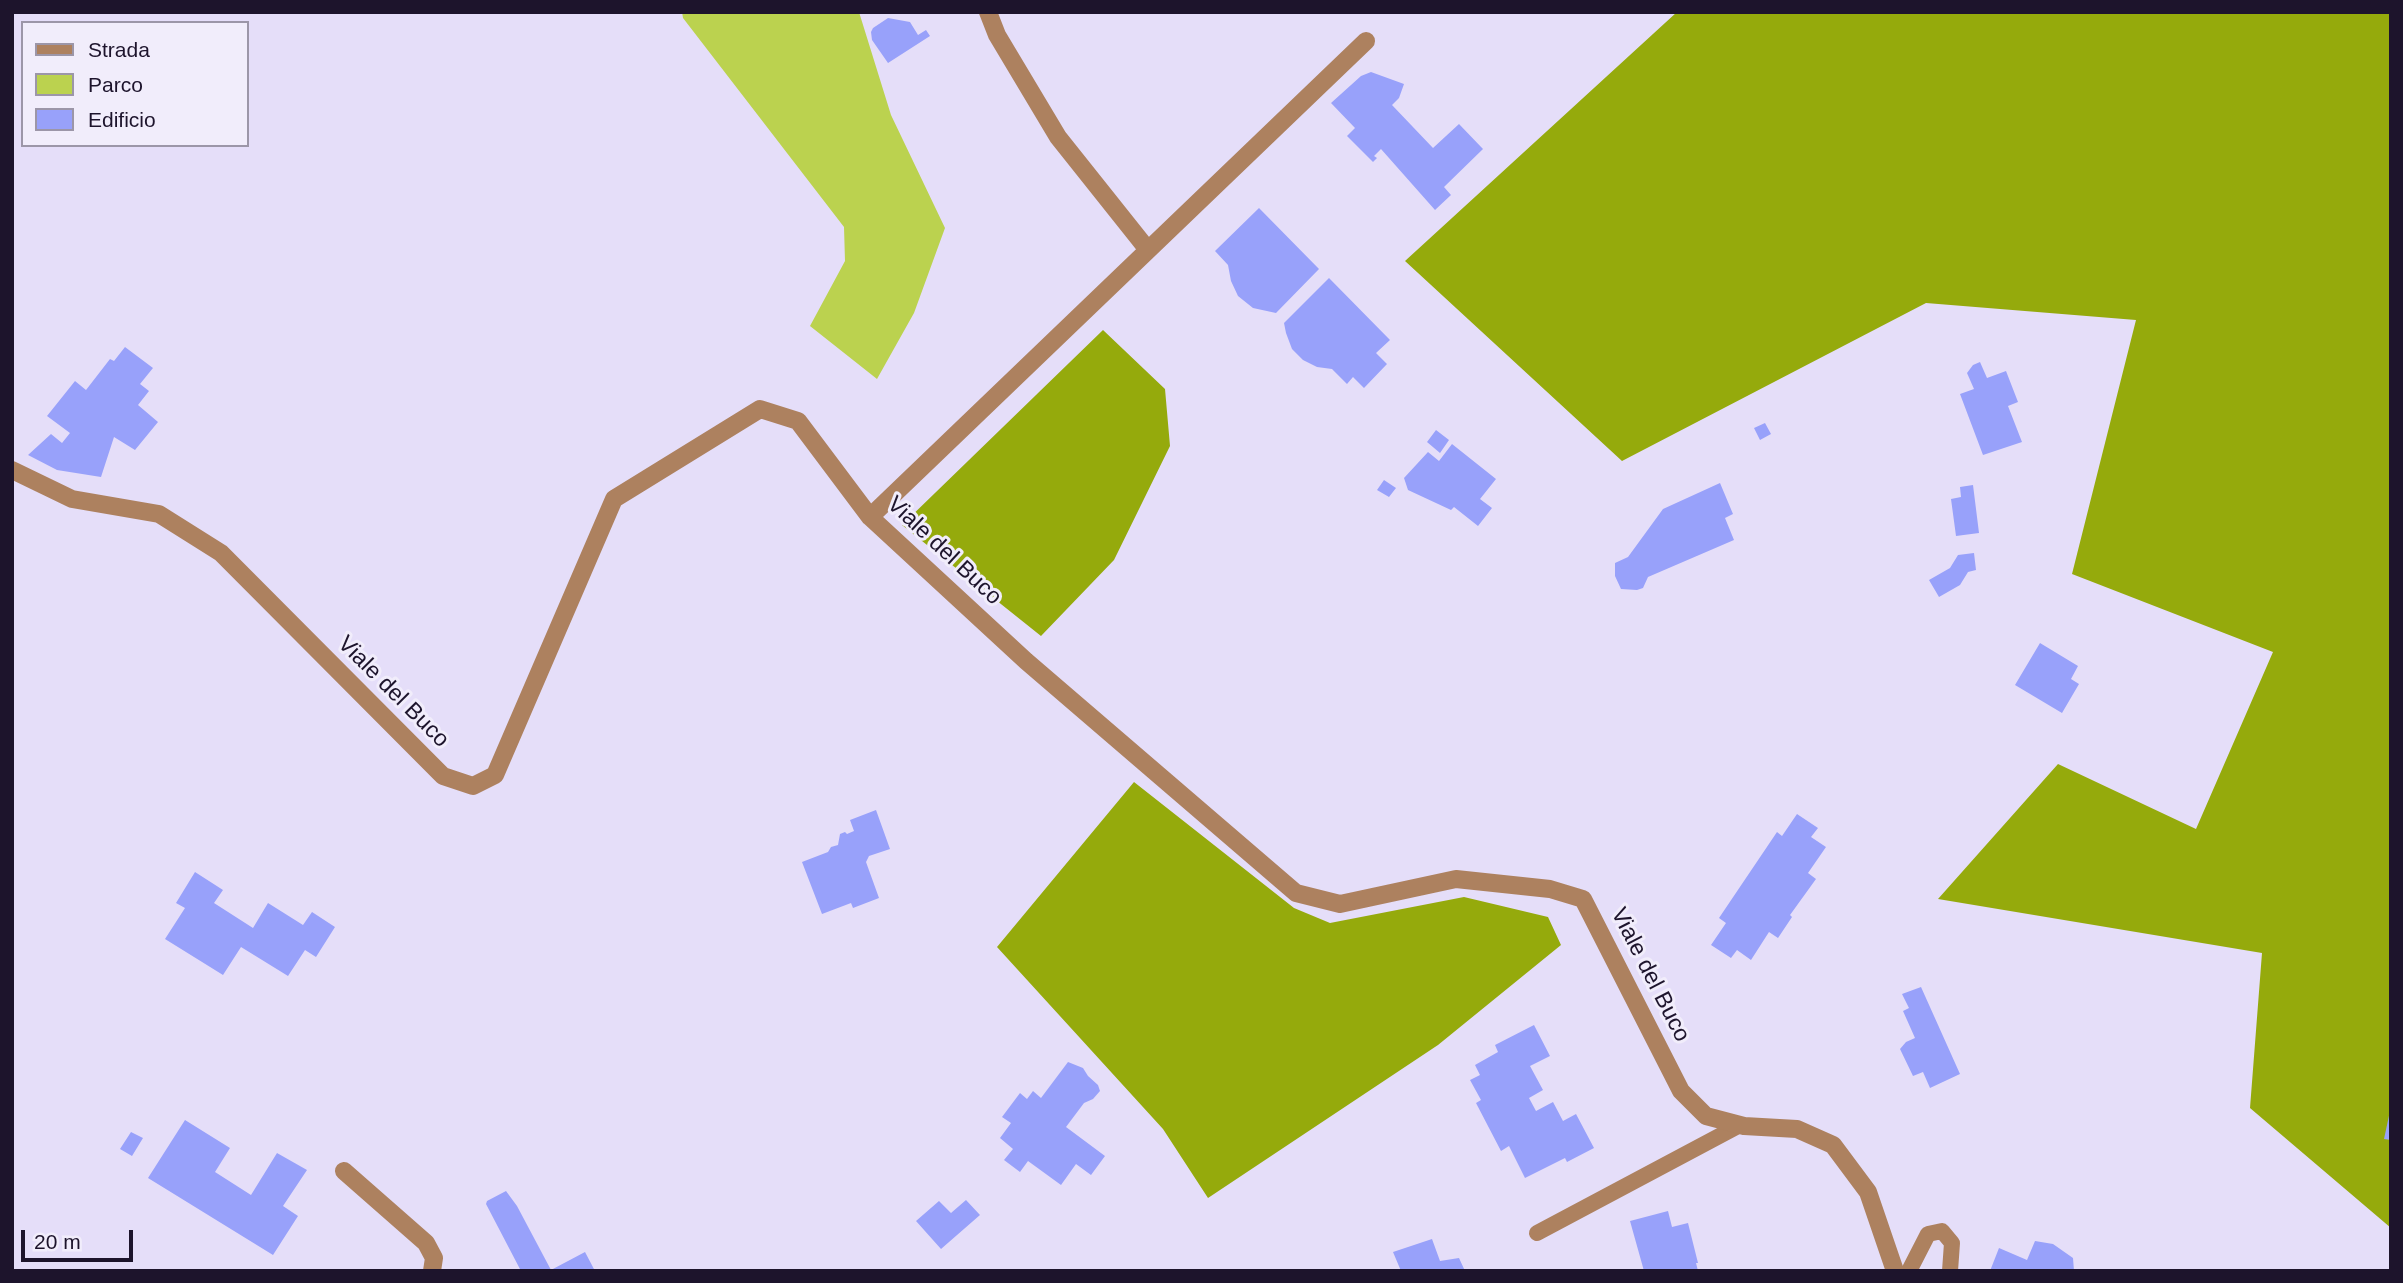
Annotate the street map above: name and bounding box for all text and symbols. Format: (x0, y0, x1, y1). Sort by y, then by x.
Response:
legend (21, 21, 248, 147)
text: Strada (88, 38, 150, 61)
text: Parco (88, 73, 143, 96)
text: Edificio (88, 108, 156, 131)
street label: Viale del Buco (881, 491, 1007, 611)
street label: Viale del Buco (331, 630, 455, 754)
street label: Viale del Buco (1604, 903, 1696, 1047)
scale bar (24, 1216, 136, 1260)
text: 20 m (34, 1230, 81, 1253)

